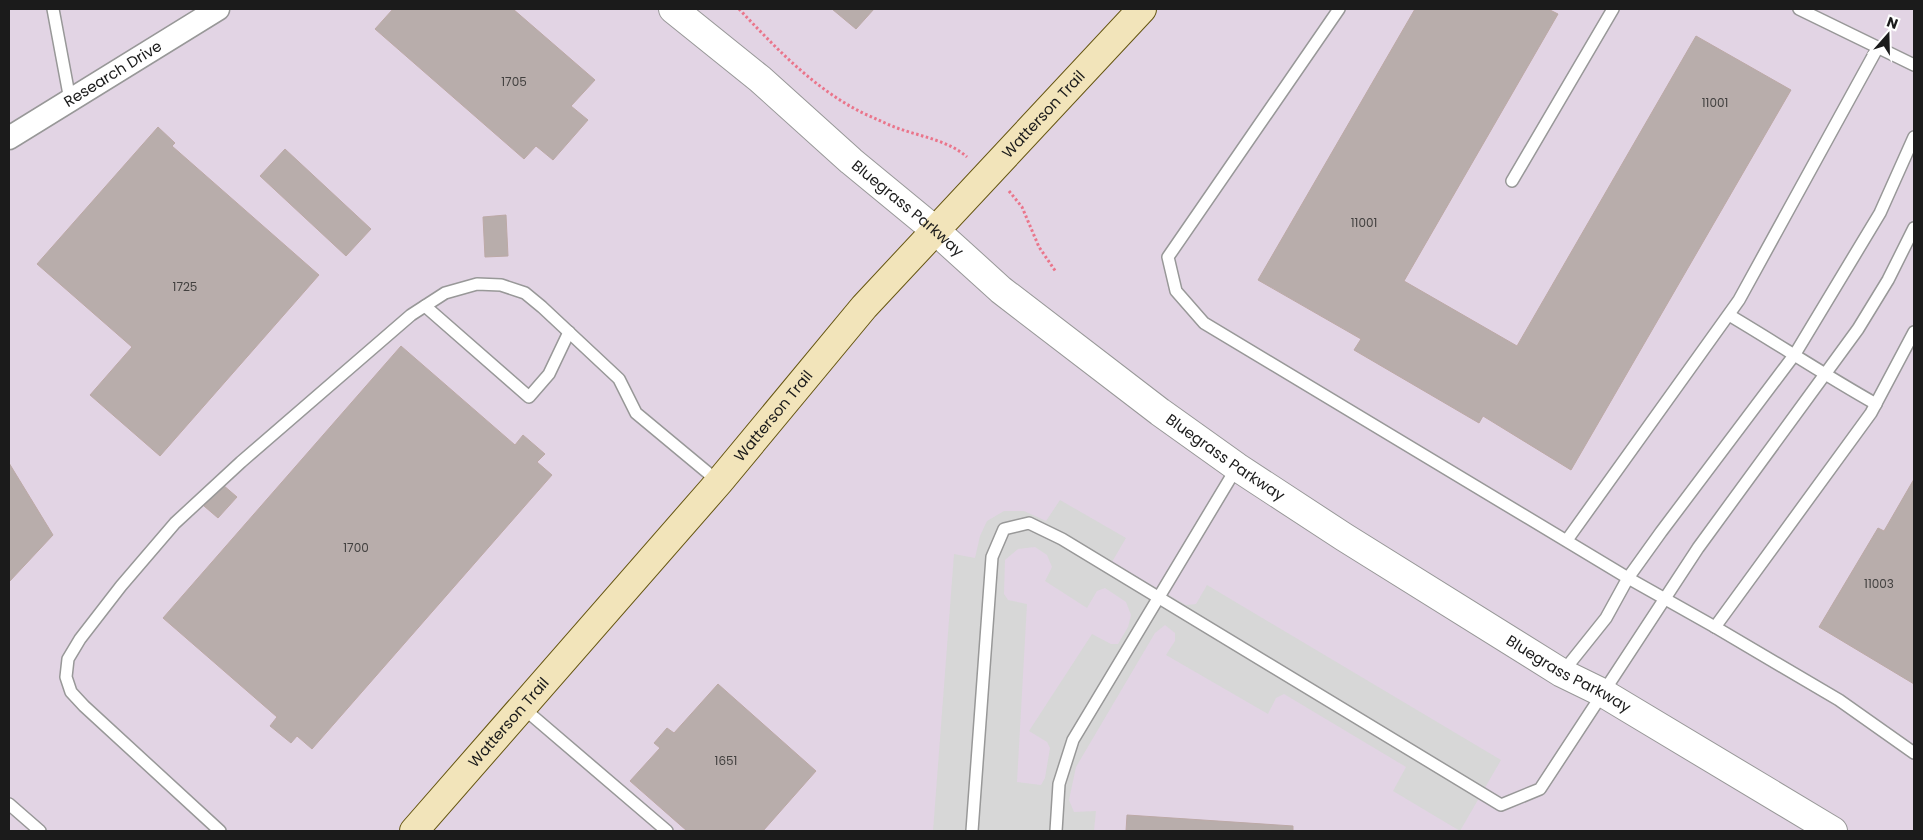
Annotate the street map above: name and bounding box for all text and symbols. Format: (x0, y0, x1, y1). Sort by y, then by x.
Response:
north arrow (1863, 10, 1913, 60)
text: N (1884, 12, 1901, 34)
street label: Research Drive (59, 35, 166, 112)
street label: Watterson Trail (997, 66, 1089, 163)
house number: 1705 (501, 73, 527, 90)
house number: 11001 (1702, 94, 1728, 111)
street label: Bluegrass Parkway (847, 155, 969, 262)
house number: 11001 (1351, 214, 1377, 231)
house number: 1725 (173, 278, 197, 295)
street label: Watterson Trail (729, 366, 817, 466)
street label: Bluegrass Parkway (1162, 408, 1290, 506)
house number: 1700 (343, 539, 369, 556)
house number: 11003 (1864, 575, 1894, 592)
street label: Bluegrass Parkway (1502, 630, 1635, 718)
street label: Watterson Trail (463, 673, 553, 772)
house number: 1651 (715, 752, 737, 769)

